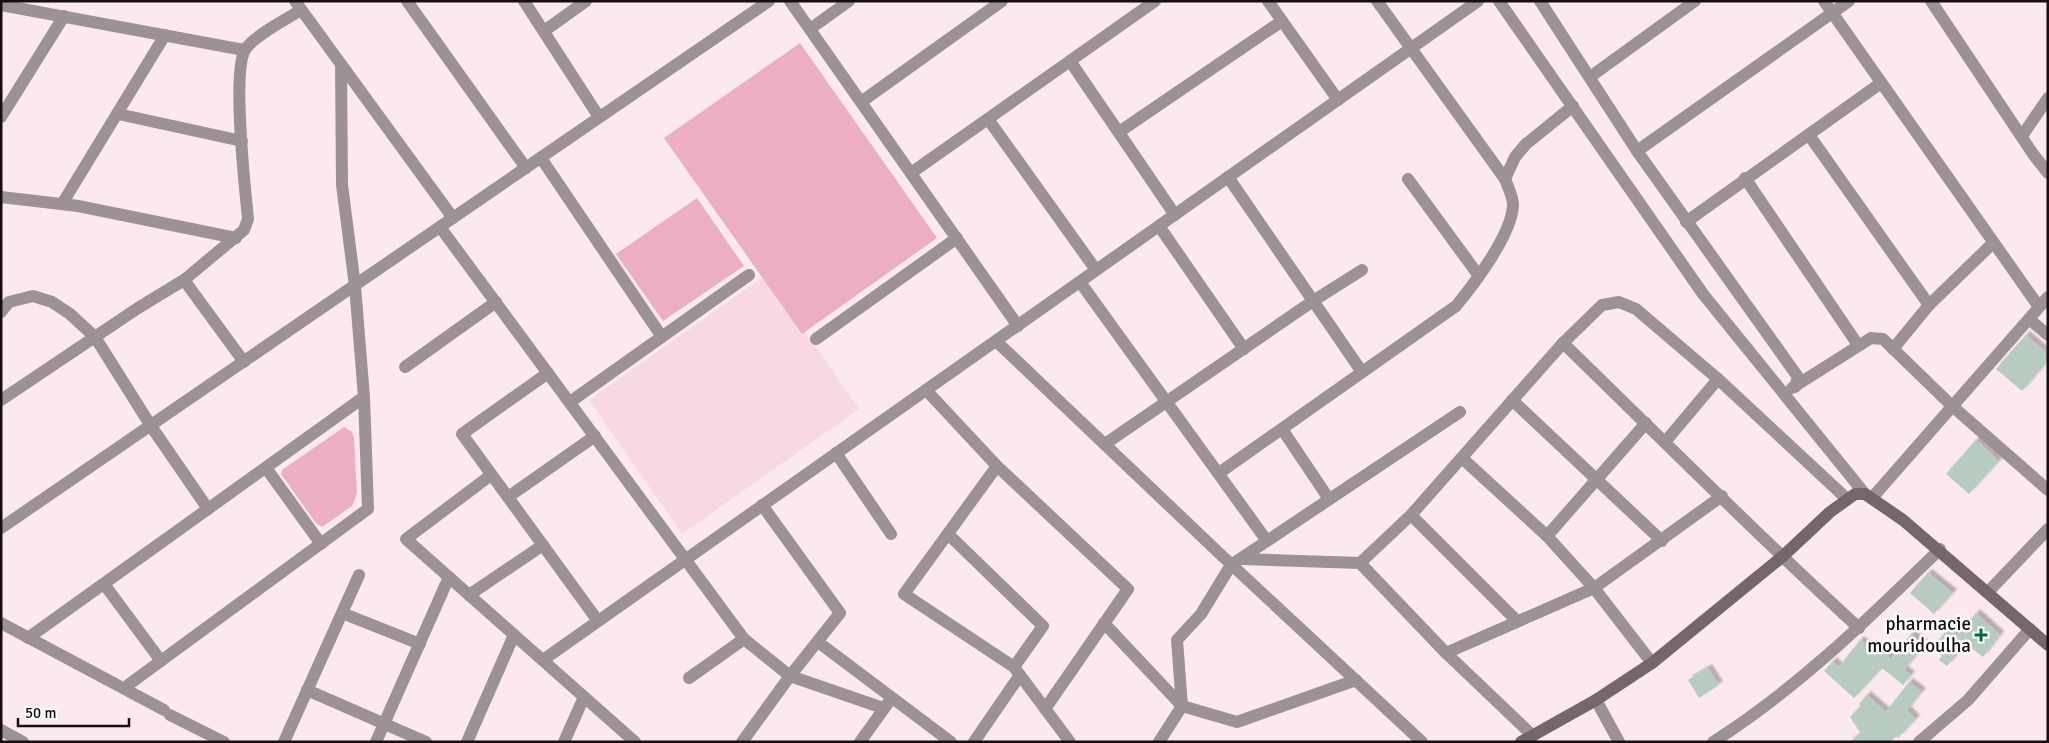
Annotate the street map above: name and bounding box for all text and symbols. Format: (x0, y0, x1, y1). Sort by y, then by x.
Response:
place label: pharmacie mouridoulha (1867, 612, 1971, 658)
marker: pharmacie mouridoulha (1975, 629, 1987, 641)
scale bar (18, 696, 129, 728)
text: 50 m (25, 704, 56, 722)

